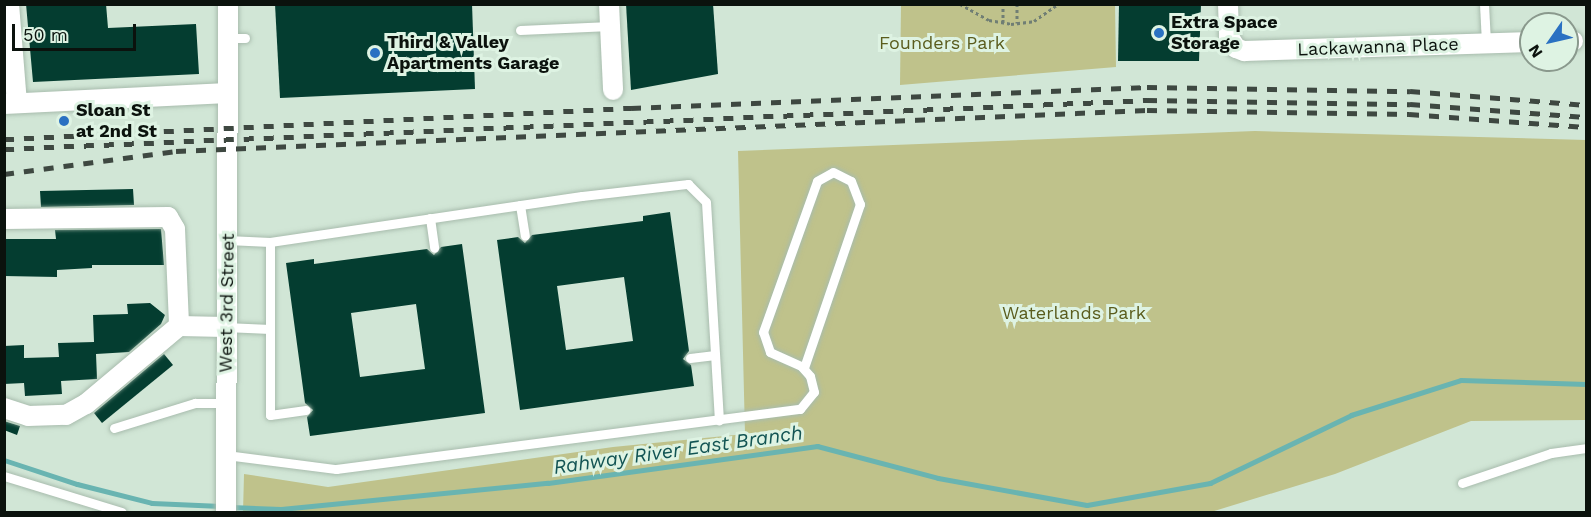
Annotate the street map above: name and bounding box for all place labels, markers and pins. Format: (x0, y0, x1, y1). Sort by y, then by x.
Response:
place label: Extra Space Storage (1171, 12, 1278, 54)
marker: Extra Space Storage (1152, 26, 1166, 40)
place label: Third & Valley Apartments Garage (387, 32, 559, 74)
marker: Third & Valley Apartments Garage (368, 46, 382, 60)
place label: Sloan St at 2nd St (76, 100, 157, 142)
marker: Sloan St at 2nd St (57, 114, 71, 128)

